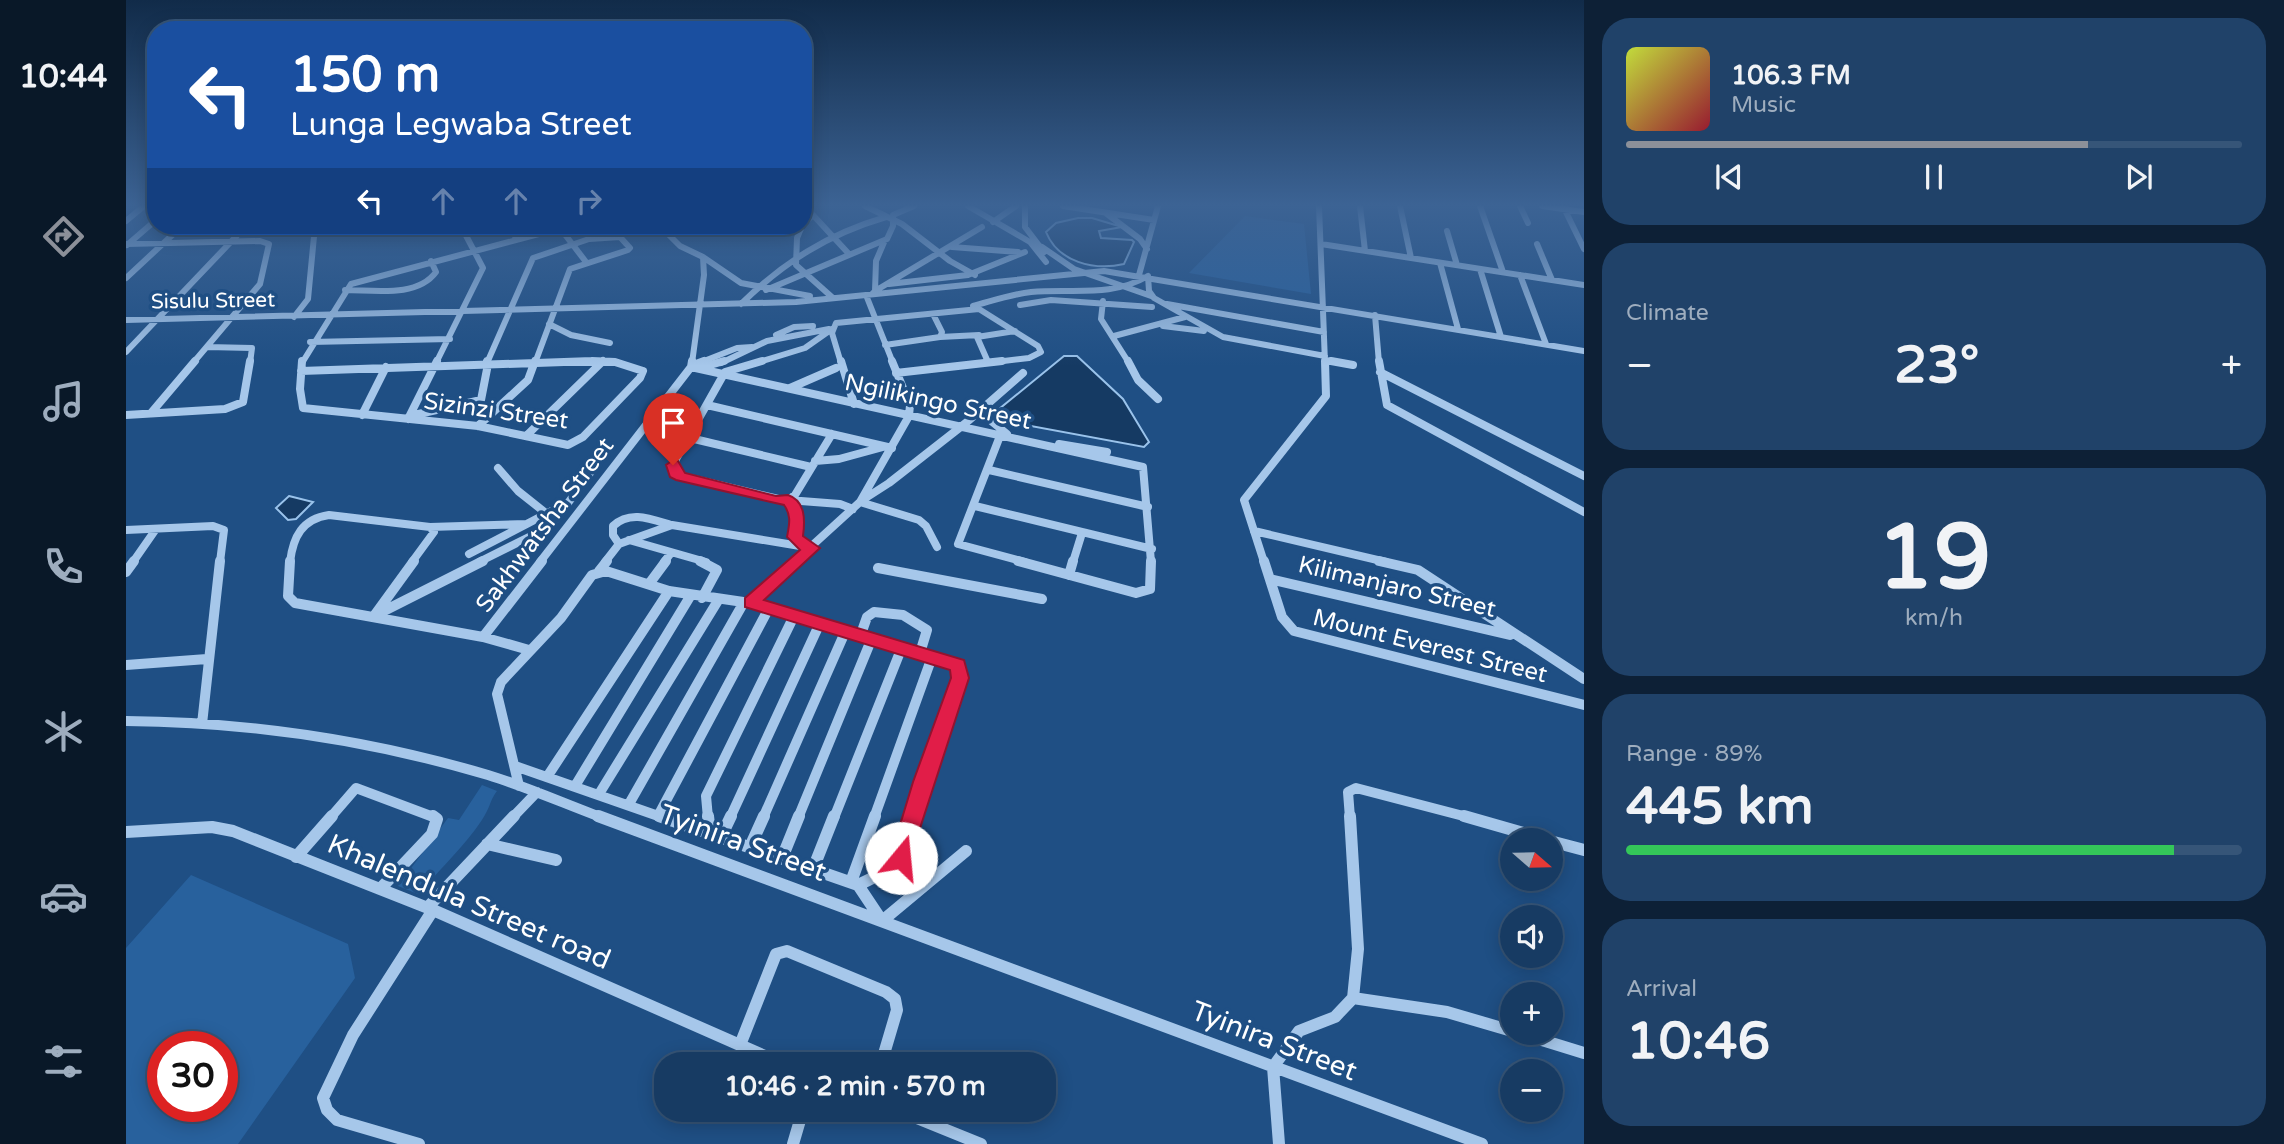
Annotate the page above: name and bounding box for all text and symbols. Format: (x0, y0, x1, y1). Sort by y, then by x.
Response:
text: 150 m (290, 46, 440, 105)
icon: left (175, 49, 266, 140)
text: 10:44 (19, 58, 107, 96)
text: 106.3 FM (1731, 60, 1851, 91)
text: Music (1731, 91, 1796, 119)
text: Lunga Legwaba Street (290, 106, 632, 144)
icon: previous (1710, 158, 1748, 196)
icon: pause (1915, 158, 1953, 196)
icon: next (2120, 158, 2158, 196)
icon: left (351, 182, 389, 220)
icon: ahead (424, 182, 462, 220)
icon: ahead (497, 182, 535, 220)
icon: right (570, 182, 608, 220)
icon: directions (39, 212, 88, 261)
street label: Sisulu Street (151, 287, 275, 315)
text: Climate (1626, 299, 1709, 327)
text: 23° (1894, 334, 1979, 397)
text: − (1626, 343, 1653, 389)
text: + (2221, 343, 2242, 389)
street label: Ngilikingo Street (842, 368, 1034, 436)
icon: music (39, 377, 88, 426)
street label: Sizinzi Street (422, 386, 570, 436)
pin (643, 393, 703, 465)
icon: arrive (654, 404, 692, 442)
street label: Sakhwatsha Street (470, 432, 620, 618)
text: 19 (1877, 503, 1991, 613)
icon: phone (39, 542, 88, 591)
street label: Kilimanjaro Street (1295, 550, 1499, 624)
street label: Mount Everest Street (1310, 603, 1550, 689)
text: km/h (1905, 604, 1963, 632)
icon: climate (39, 707, 88, 756)
text: Range · 89% (1626, 740, 1762, 768)
text: 445 km (1626, 775, 1814, 838)
street label: Tyinira Street (655, 797, 831, 889)
position arrow (864, 821, 938, 895)
street label: Khalendula Street road (322, 827, 616, 977)
north arrow (1500, 828, 1563, 891)
map controls (1500, 828, 1563, 1122)
icon: car (39, 872, 88, 921)
button: sound (1500, 905, 1563, 968)
text: Arrival (1626, 975, 1697, 1003)
button: + (1500, 982, 1563, 1045)
street label: Tyinira Street (1186, 994, 1362, 1088)
text: 10:46 (1626, 1010, 1770, 1073)
speed limit sign: 30 (147, 1031, 238, 1122)
icon: filters (39, 1037, 88, 1086)
button: − (1500, 1059, 1563, 1122)
text: 10:46 · 2 min · 570 m (724, 1071, 986, 1102)

